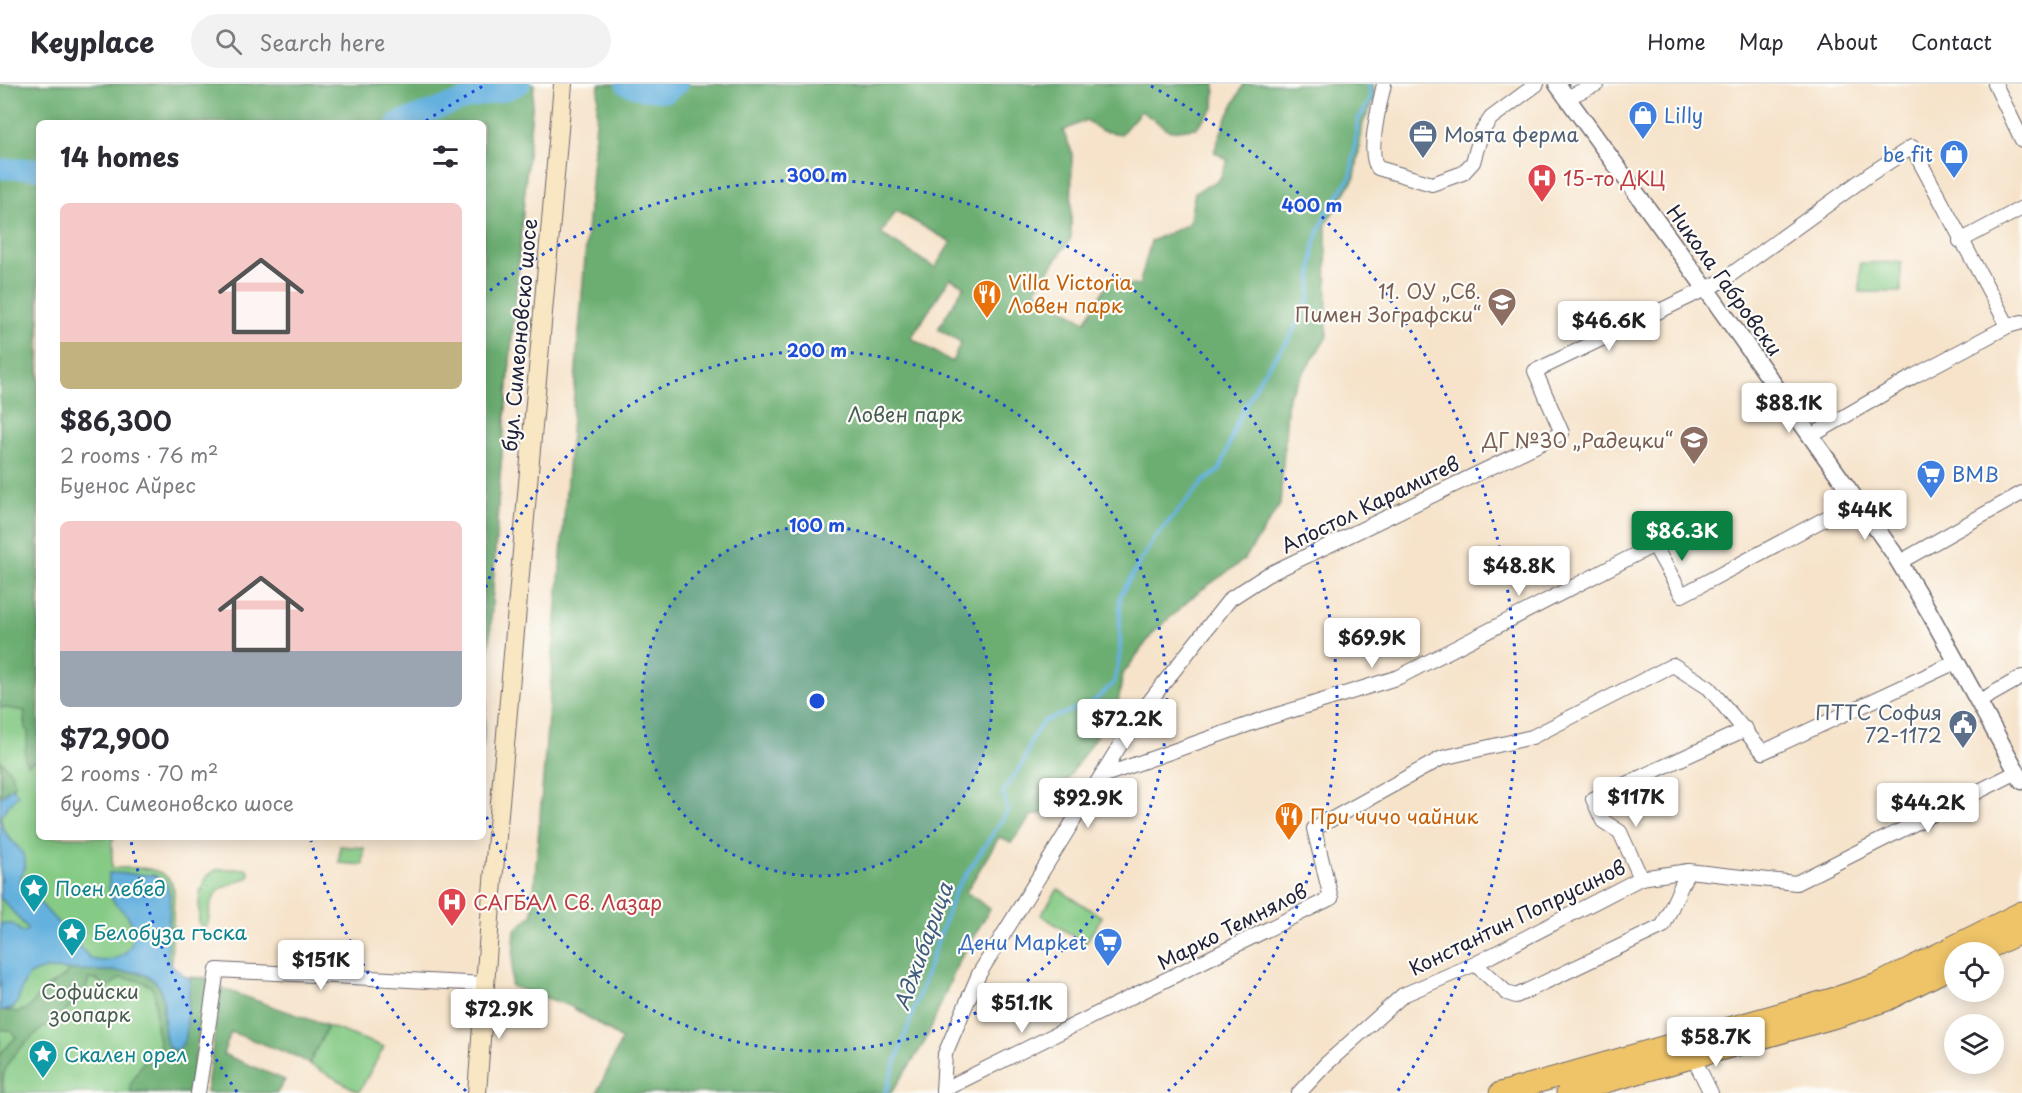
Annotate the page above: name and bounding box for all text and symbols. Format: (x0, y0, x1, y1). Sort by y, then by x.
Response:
search box (191, 14, 611, 68)
text: Keyplace (30, 20, 155, 63)
icon: search (212, 25, 245, 58)
text: Search here (260, 25, 385, 58)
text: Home (1647, 25, 1706, 57)
text: Map (1739, 25, 1784, 57)
text: About (1817, 25, 1878, 57)
text: Contact (1911, 25, 1992, 57)
shop icon: Lilly (1627, 99, 1659, 141)
place label: Lilly (1664, 100, 1703, 130)
office icon: Моята ферма (1407, 118, 1439, 160)
place label: Моята ферма (1444, 119, 1580, 149)
text: 14 homes (60, 137, 179, 176)
shop icon: be fit (1938, 138, 1970, 180)
place label: be fit (1883, 139, 1933, 169)
icon: filters (429, 140, 462, 173)
text: 300 m (787, 161, 847, 188)
hospital icon: 15-то ДКЦ (1526, 162, 1558, 204)
place label: 15-то ДКЦ (1563, 163, 1665, 193)
text: 400 m (1282, 191, 1342, 218)
street label: Никола Габровски (1660, 198, 1790, 362)
street label: бул. Симеоновско шосе (494, 217, 544, 453)
icon: home (207, 242, 315, 350)
place label: Villa Victoria Ловен парк (1008, 267, 1133, 320)
place label: 11. ОУ „Св. Пимен Зографски“ (1295, 276, 1481, 329)
restaurant icon: Villa Victoria Ловен парк (971, 278, 1003, 320)
school or university icon: 11. ОУ „Св. Пимен Зографски“ (1486, 286, 1518, 328)
pin: $46.6K (1560, 301, 1658, 352)
text: $46.6K (1572, 305, 1646, 335)
text: 200 m (787, 336, 847, 363)
pin: $88.1K (1740, 383, 1838, 434)
text: $88.1K (1756, 387, 1822, 417)
park label: Ловен парк (848, 399, 962, 429)
text: $86,300 (60, 401, 172, 440)
school or university icon: ДГ №30 „Радецки“ (1678, 424, 1710, 466)
place label: ДГ №30 „Радецки“ (1482, 425, 1673, 455)
text: 2 rooms · 76 m² (60, 440, 218, 470)
street label: Апостол Карамитев (1276, 448, 1464, 560)
supermarket icon: BMB (1915, 458, 1947, 500)
place label: BMB (1952, 459, 1999, 489)
text: Буенос Айрес (60, 470, 196, 500)
pin: $44K (1829, 490, 1901, 541)
text: $44K (1838, 494, 1892, 524)
text: 100 m (789, 511, 845, 538)
pin: $86.3K (1633, 511, 1731, 562)
text: $86.3K (1646, 515, 1718, 545)
pin: $48.8K (1470, 546, 1568, 597)
text: $48.8K (1483, 550, 1555, 580)
icon: home (207, 560, 315, 668)
pin: $69.9K (1323, 618, 1421, 669)
text: $69.9K (1338, 622, 1406, 652)
centre of rings (807, 691, 827, 711)
place label: ПТТС София 72-1172 (1815, 697, 1942, 750)
pin: $72.2K (1078, 699, 1176, 750)
text: $72.2K (1091, 703, 1163, 733)
public building icon: ПТТС София 72-1172 (1947, 708, 1979, 750)
text: $72,900 (60, 719, 169, 758)
text: 2 rooms · 70 m² (60, 758, 218, 788)
pin: $117K (1594, 777, 1678, 828)
pin: $92.9K (1039, 778, 1137, 829)
text: $117K (1607, 781, 1665, 811)
text: $92.9K (1053, 782, 1123, 812)
pin: $44.2K (1879, 783, 1977, 834)
text: $44.2K (1891, 787, 1965, 817)
text: бул. Симеоновско шосе (60, 788, 294, 818)
restaurant icon: При чичо чайник (1273, 800, 1305, 842)
place label: При чичо чайник (1310, 801, 1479, 831)
street label: Константин Попрусинов (1404, 851, 1630, 983)
place icon: Поен лебед (18, 872, 50, 914)
place label: Поен лебед (55, 873, 166, 903)
street label: Марко Темнялов (1152, 875, 1312, 977)
water label: Аджибарица (884, 877, 960, 1014)
hospital icon: САГБАЛ Св. Лазар (436, 886, 468, 928)
place label: САГБАЛ Св. Лазар (473, 887, 662, 917)
place icon: Белобуза гъска (56, 916, 88, 958)
place label: Белобуза гъска (93, 917, 247, 947)
supermarket icon: Дени Mapket (1092, 926, 1124, 968)
place label: Дени Mapket (958, 927, 1087, 957)
pin: $151K (279, 940, 363, 991)
map controls (1944, 942, 2004, 1074)
button: locate (1944, 942, 2004, 1002)
text: $151K (292, 944, 350, 974)
park label: Софийски зоопарк (41, 976, 139, 1029)
pin: $51.1K (973, 983, 1071, 1034)
text: $51.1K (991, 987, 1053, 1017)
pin: $72.9K (450, 989, 548, 1040)
text: $72.9K (465, 993, 533, 1023)
button: layers (1944, 1014, 2004, 1074)
pin: $58.7K (1667, 1017, 1765, 1068)
text: $58.7K (1681, 1021, 1751, 1051)
place icon: Скален орел (27, 1038, 59, 1080)
place label: Скален орел (64, 1039, 187, 1069)

